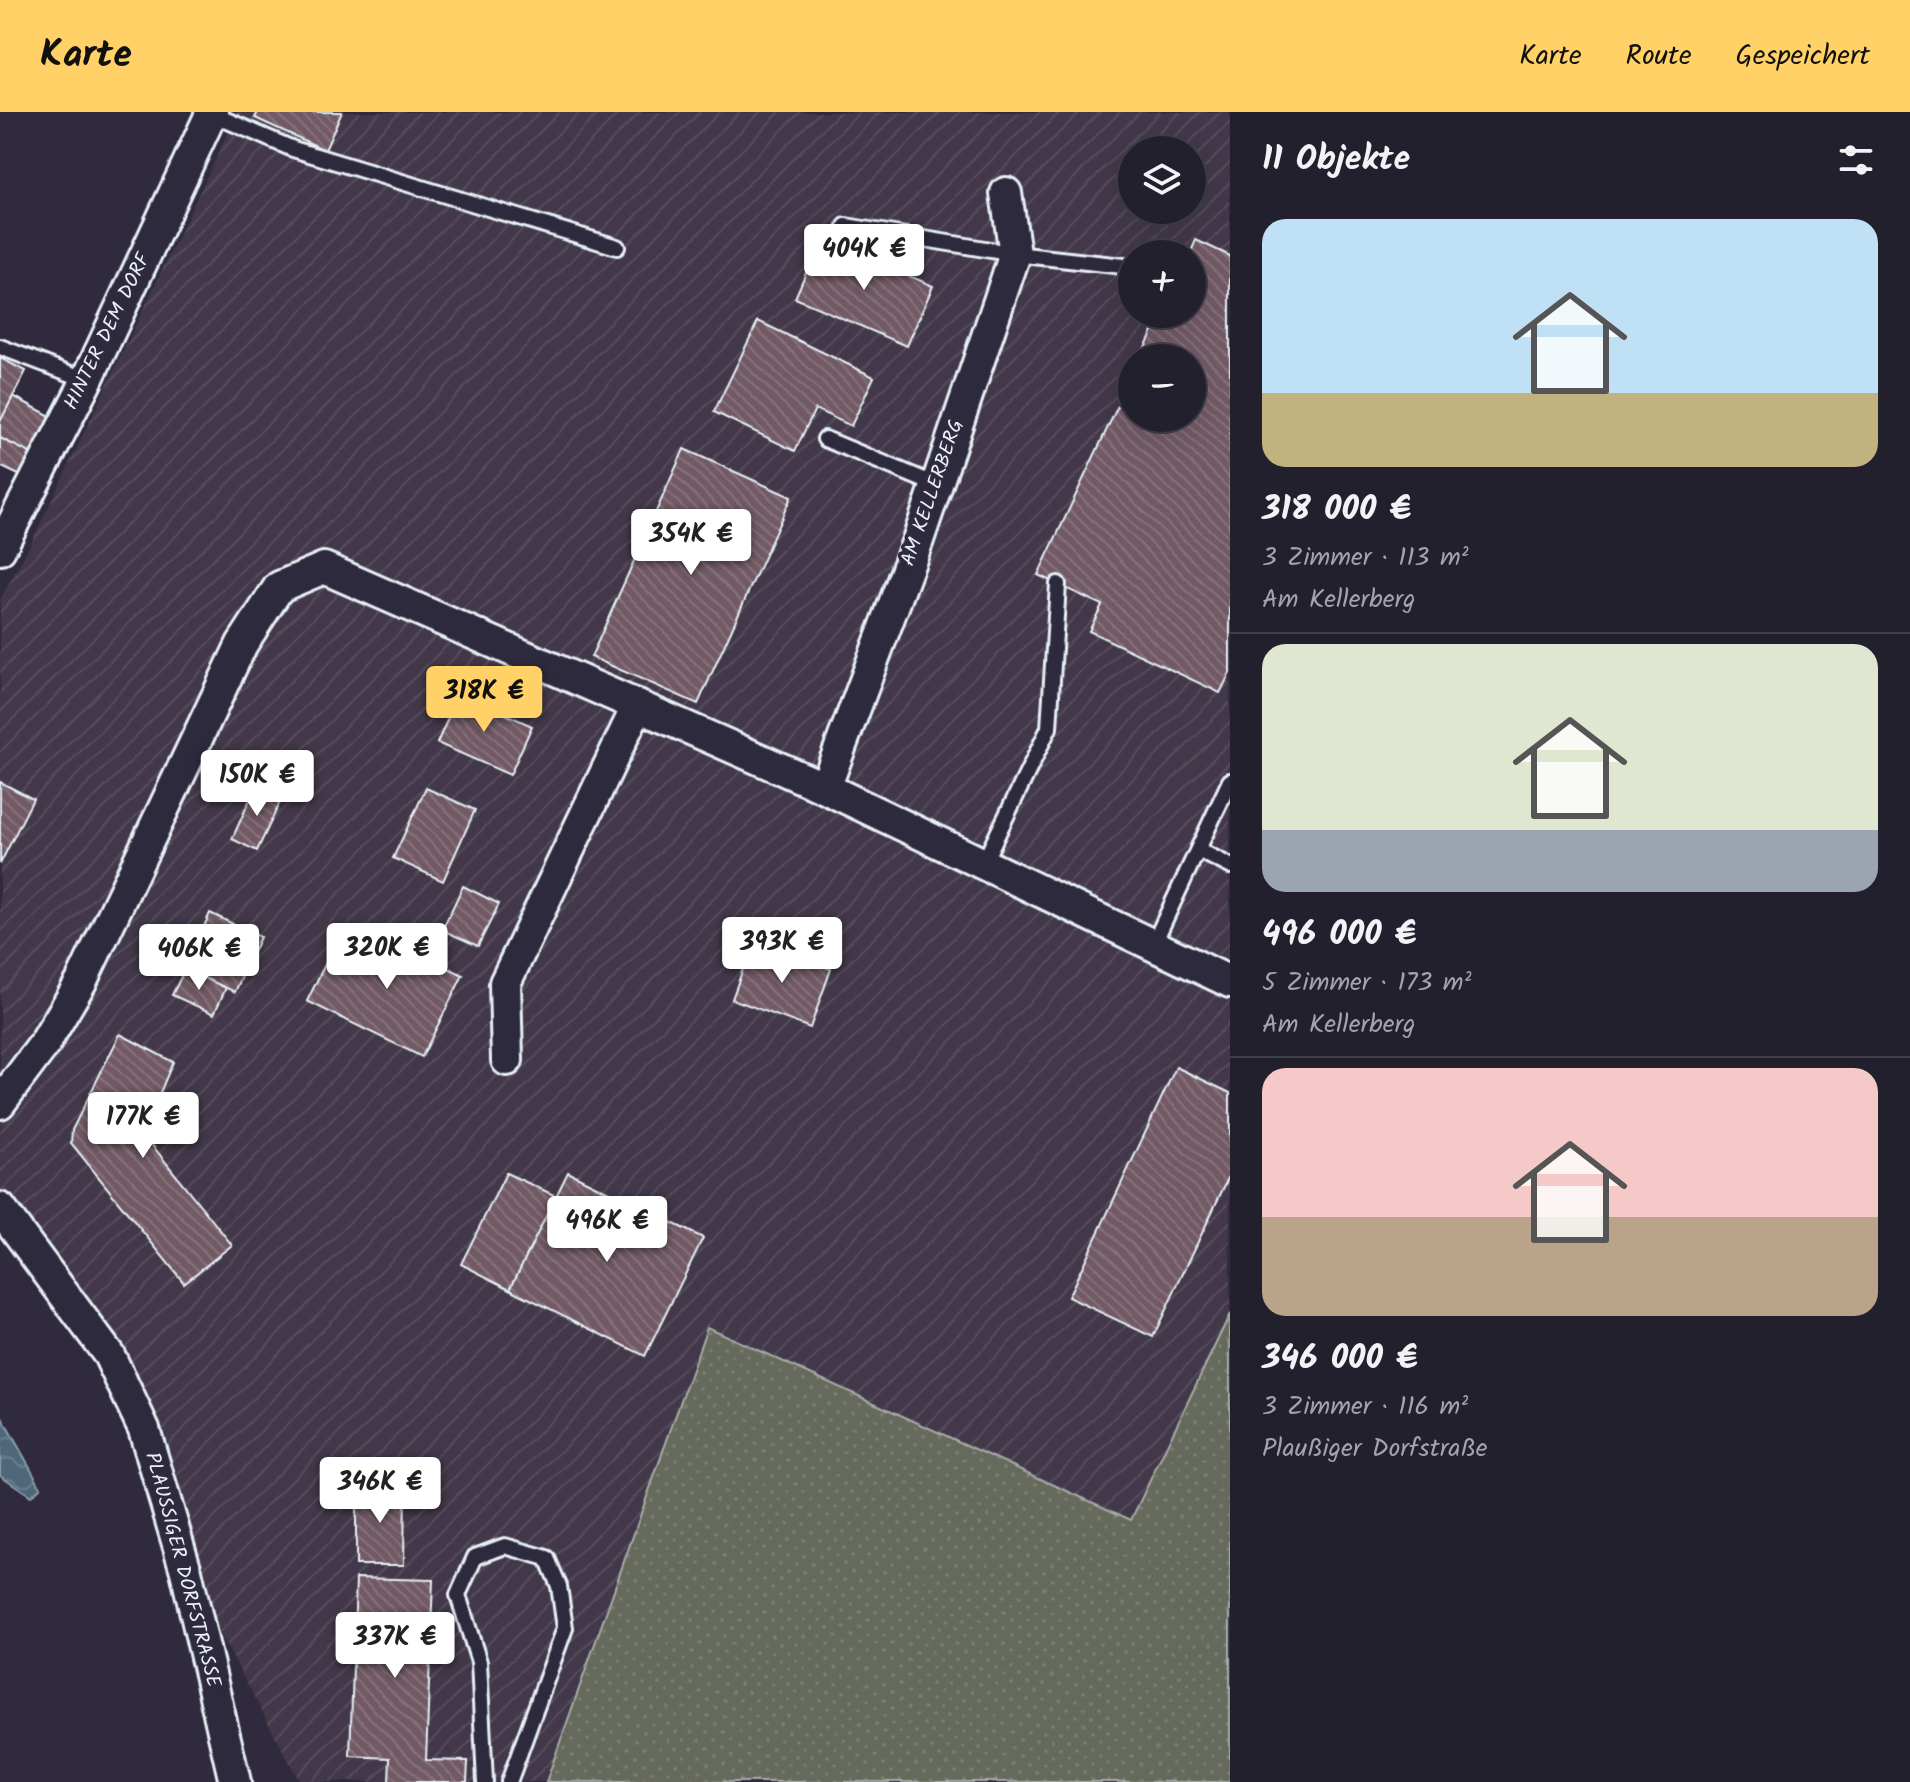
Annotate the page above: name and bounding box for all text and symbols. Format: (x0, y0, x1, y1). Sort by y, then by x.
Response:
text: Karte (40, 26, 132, 86)
text: Karte (1519, 34, 1582, 79)
text: Route (1626, 34, 1692, 79)
text: Gespeichert (1736, 34, 1870, 79)
text: 11 Objekte (1262, 133, 1410, 187)
map controls (1118, 136, 1206, 432)
button: layers (1118, 136, 1206, 224)
icon: filters (1834, 138, 1878, 182)
pin: 404K € (799, 224, 929, 292)
text: 404K € (822, 229, 906, 271)
button: + (1118, 240, 1206, 328)
street label: HINTER DEM DORF (56, 247, 161, 416)
icon: home (1498, 271, 1642, 415)
button: − (1118, 344, 1206, 432)
street label: AM KELLERBERG (893, 415, 973, 571)
text: 318 000 € (1262, 483, 1411, 537)
pin: 354K € (626, 509, 756, 577)
text: 354K € (649, 514, 733, 556)
text: 3 Zimmer · 113 m² (1262, 537, 1469, 579)
text: Am Kellerberg (1262, 579, 1415, 621)
pin: 318K € (419, 666, 549, 734)
text: 318K € (444, 671, 524, 713)
icon: home (1498, 696, 1642, 840)
pin: 150K € (192, 750, 322, 818)
text: 150K € (219, 755, 295, 797)
text: 496 000 € (1262, 908, 1416, 962)
pin: 393K € (717, 917, 847, 985)
text: 393K € (740, 922, 824, 964)
pin: 320K € (322, 923, 452, 991)
pin: 406K € (134, 924, 264, 992)
text: 320K € (345, 928, 429, 970)
text: 406K € (157, 929, 241, 971)
text: 5 Zimmer · 173 m² (1262, 962, 1472, 1004)
text: Am Kellerberg (1262, 1004, 1415, 1046)
pin: 177K € (78, 1092, 208, 1160)
text: 177K € (106, 1097, 180, 1139)
icon: home (1498, 1120, 1642, 1264)
pin: 496K € (542, 1196, 672, 1264)
text: 496K € (565, 1201, 649, 1243)
text: 346 000 € (1262, 1332, 1418, 1386)
text: 3 Zimmer · 116 m² (1262, 1386, 1468, 1428)
text: Plaußiger Dorfstraße (1262, 1428, 1487, 1470)
street label: PLAUSSIGER DORFSTRASSE (135, 1449, 229, 1692)
pin: 346K € (315, 1457, 445, 1525)
text: 346K € (338, 1462, 422, 1504)
pin: 337K € (330, 1612, 460, 1680)
text: 337K € (354, 1617, 436, 1659)

